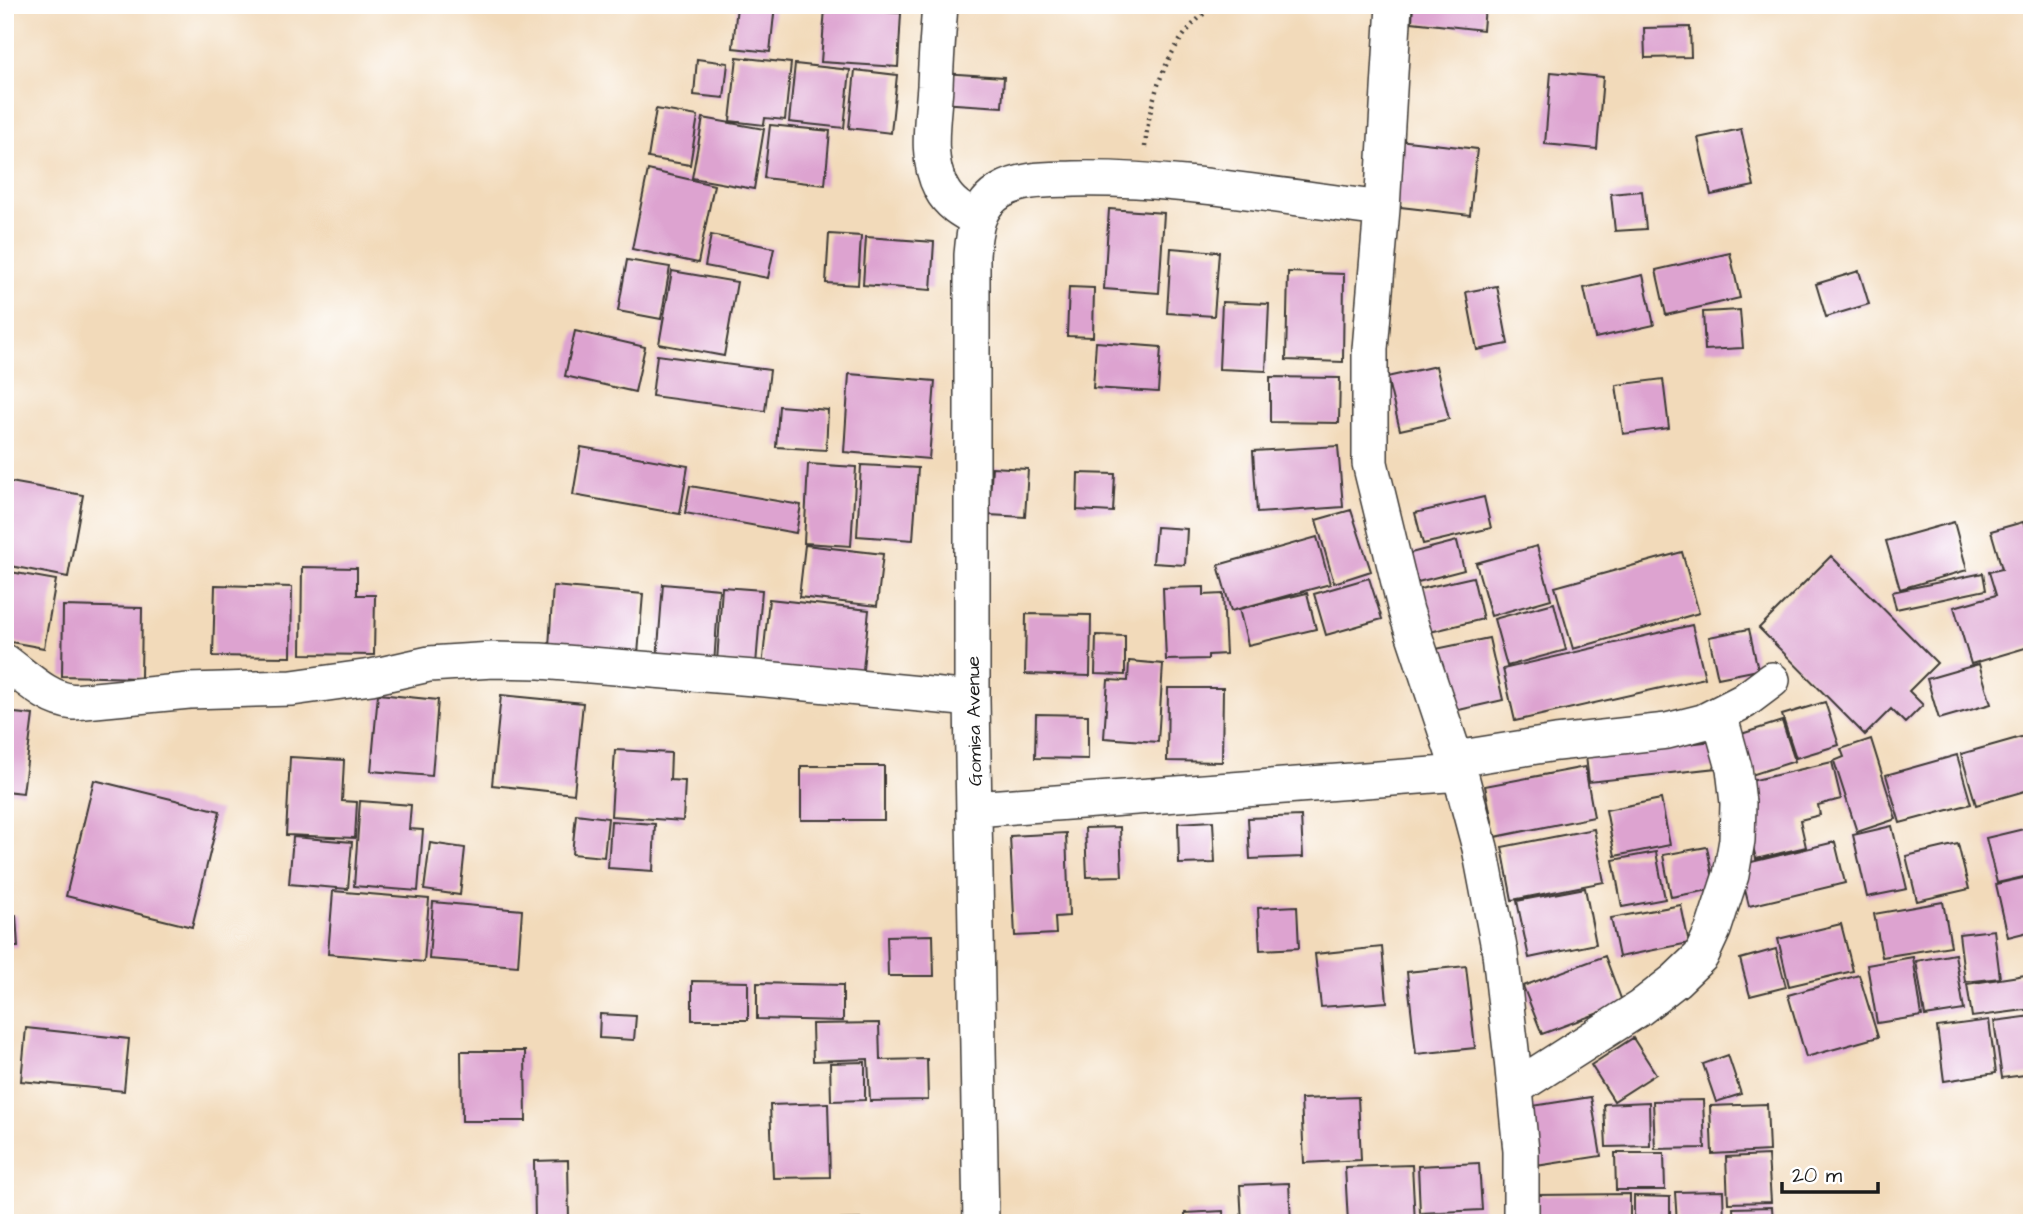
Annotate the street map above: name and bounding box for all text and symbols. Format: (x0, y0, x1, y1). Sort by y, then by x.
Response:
street label: Gomisa Avenue (960, 656, 989, 786)
scale bar (1782, 1151, 1878, 1195)
text: 20 m (1792, 1161, 1843, 1190)

